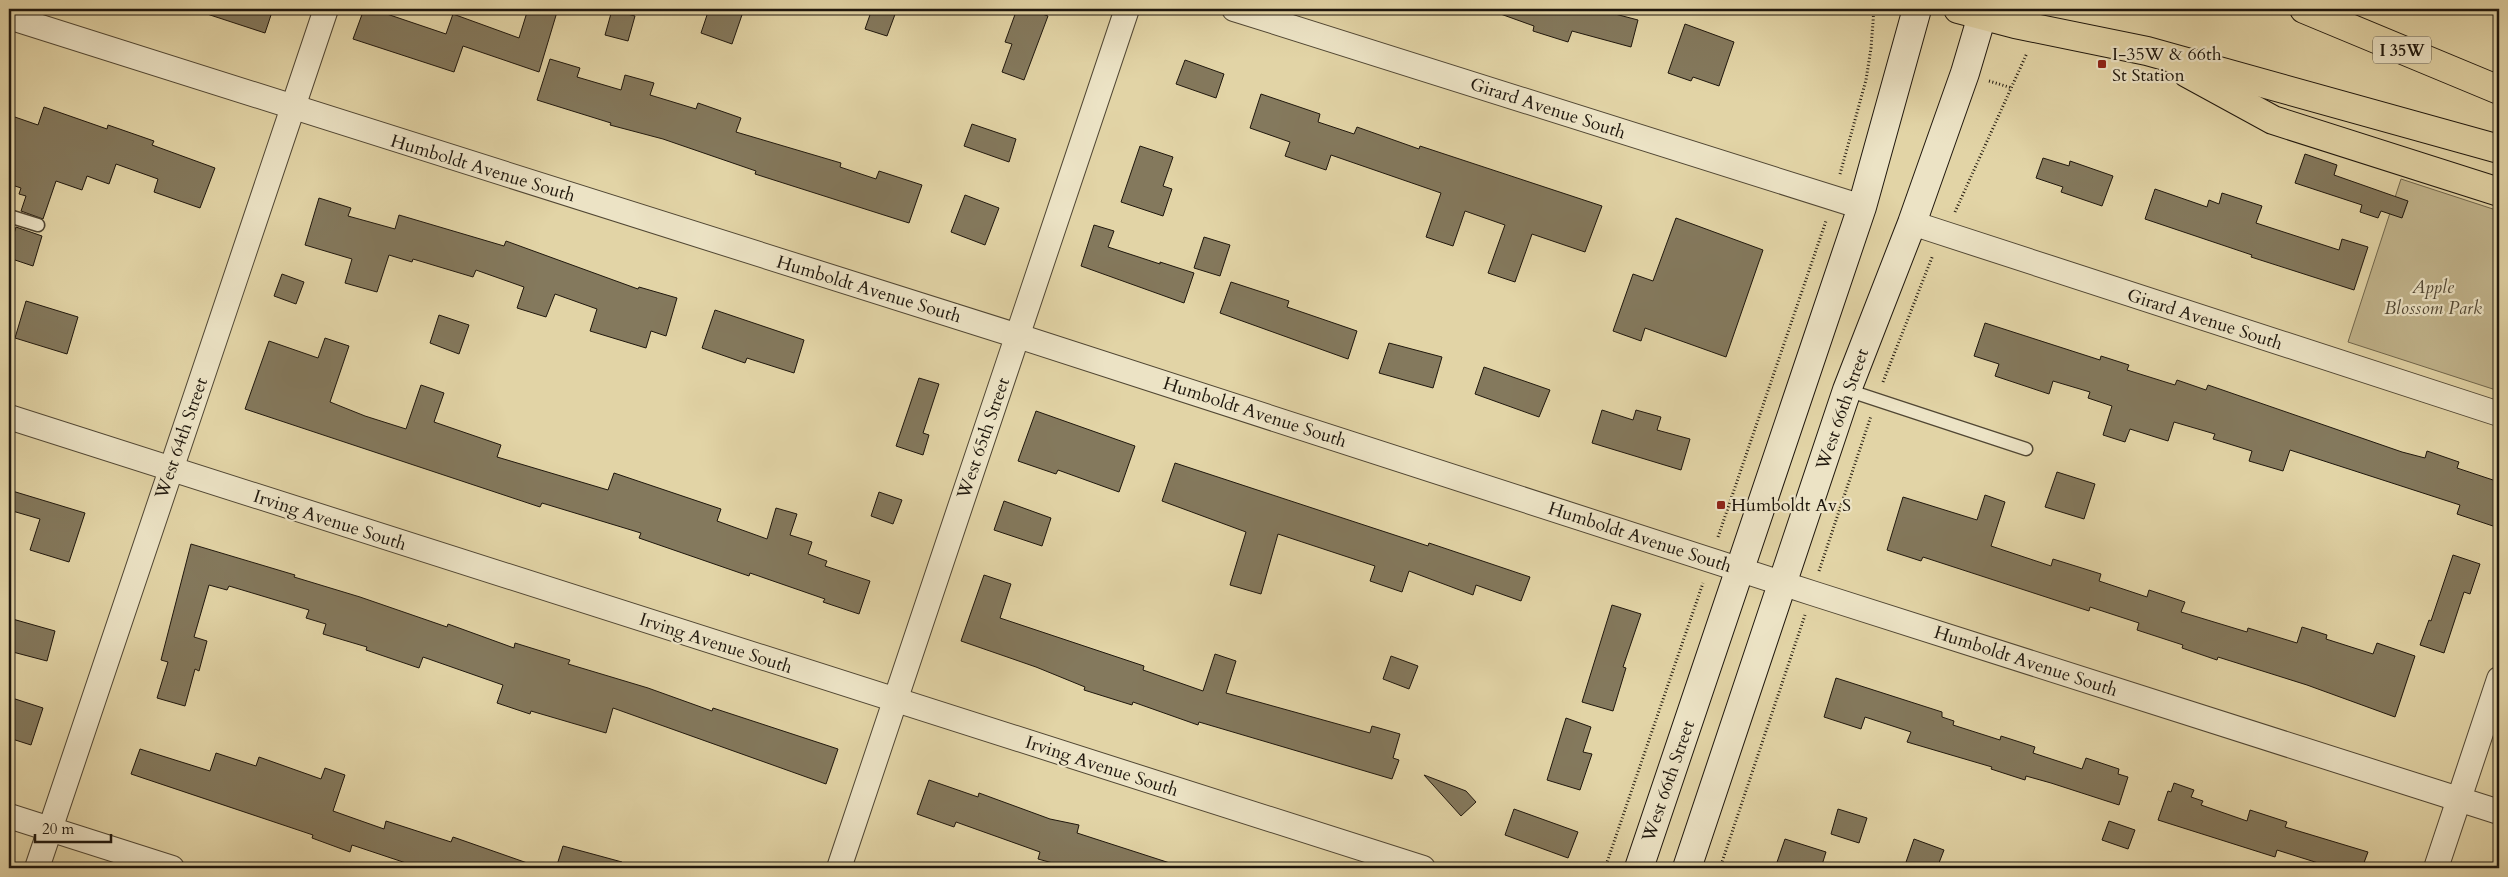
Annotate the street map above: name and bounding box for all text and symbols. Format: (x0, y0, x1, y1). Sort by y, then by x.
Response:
road number: I 35W (2373, 36, 2431, 64)
place label: I-35W & 66th St Station (2112, 42, 2222, 88)
marker: I-35W & 66th St Station (2096, 58, 2108, 70)
street label: Girard Avenue South (1467, 72, 1629, 145)
street label: Humboldt Avenue South (388, 129, 578, 208)
street label: Humboldt Avenue South (774, 250, 964, 329)
park label: Apple Blossom Park (2384, 275, 2482, 321)
street label: Girard Avenue South (2124, 283, 2286, 356)
street label: West 66th Street (1810, 345, 1875, 474)
street label: Humboldt Avenue South (1160, 371, 1350, 454)
street label: West 64th Street (149, 374, 214, 503)
street label: West 65th Street (951, 374, 1016, 503)
street label: Irving Avenue South (250, 484, 410, 557)
place label: Humboldt Av S (1731, 493, 1851, 518)
street label: Humboldt Avenue South (1545, 496, 1735, 579)
marker: Humboldt Av S (1715, 499, 1727, 511)
street label: Irving Avenue South (636, 607, 796, 680)
street label: Humboldt Avenue South (1931, 620, 2121, 703)
street label: West 66th Street (1636, 717, 1701, 846)
street label: Irving Avenue South (1022, 730, 1182, 803)
scale bar (35, 812, 111, 844)
text: 20 m (42, 819, 74, 839)

